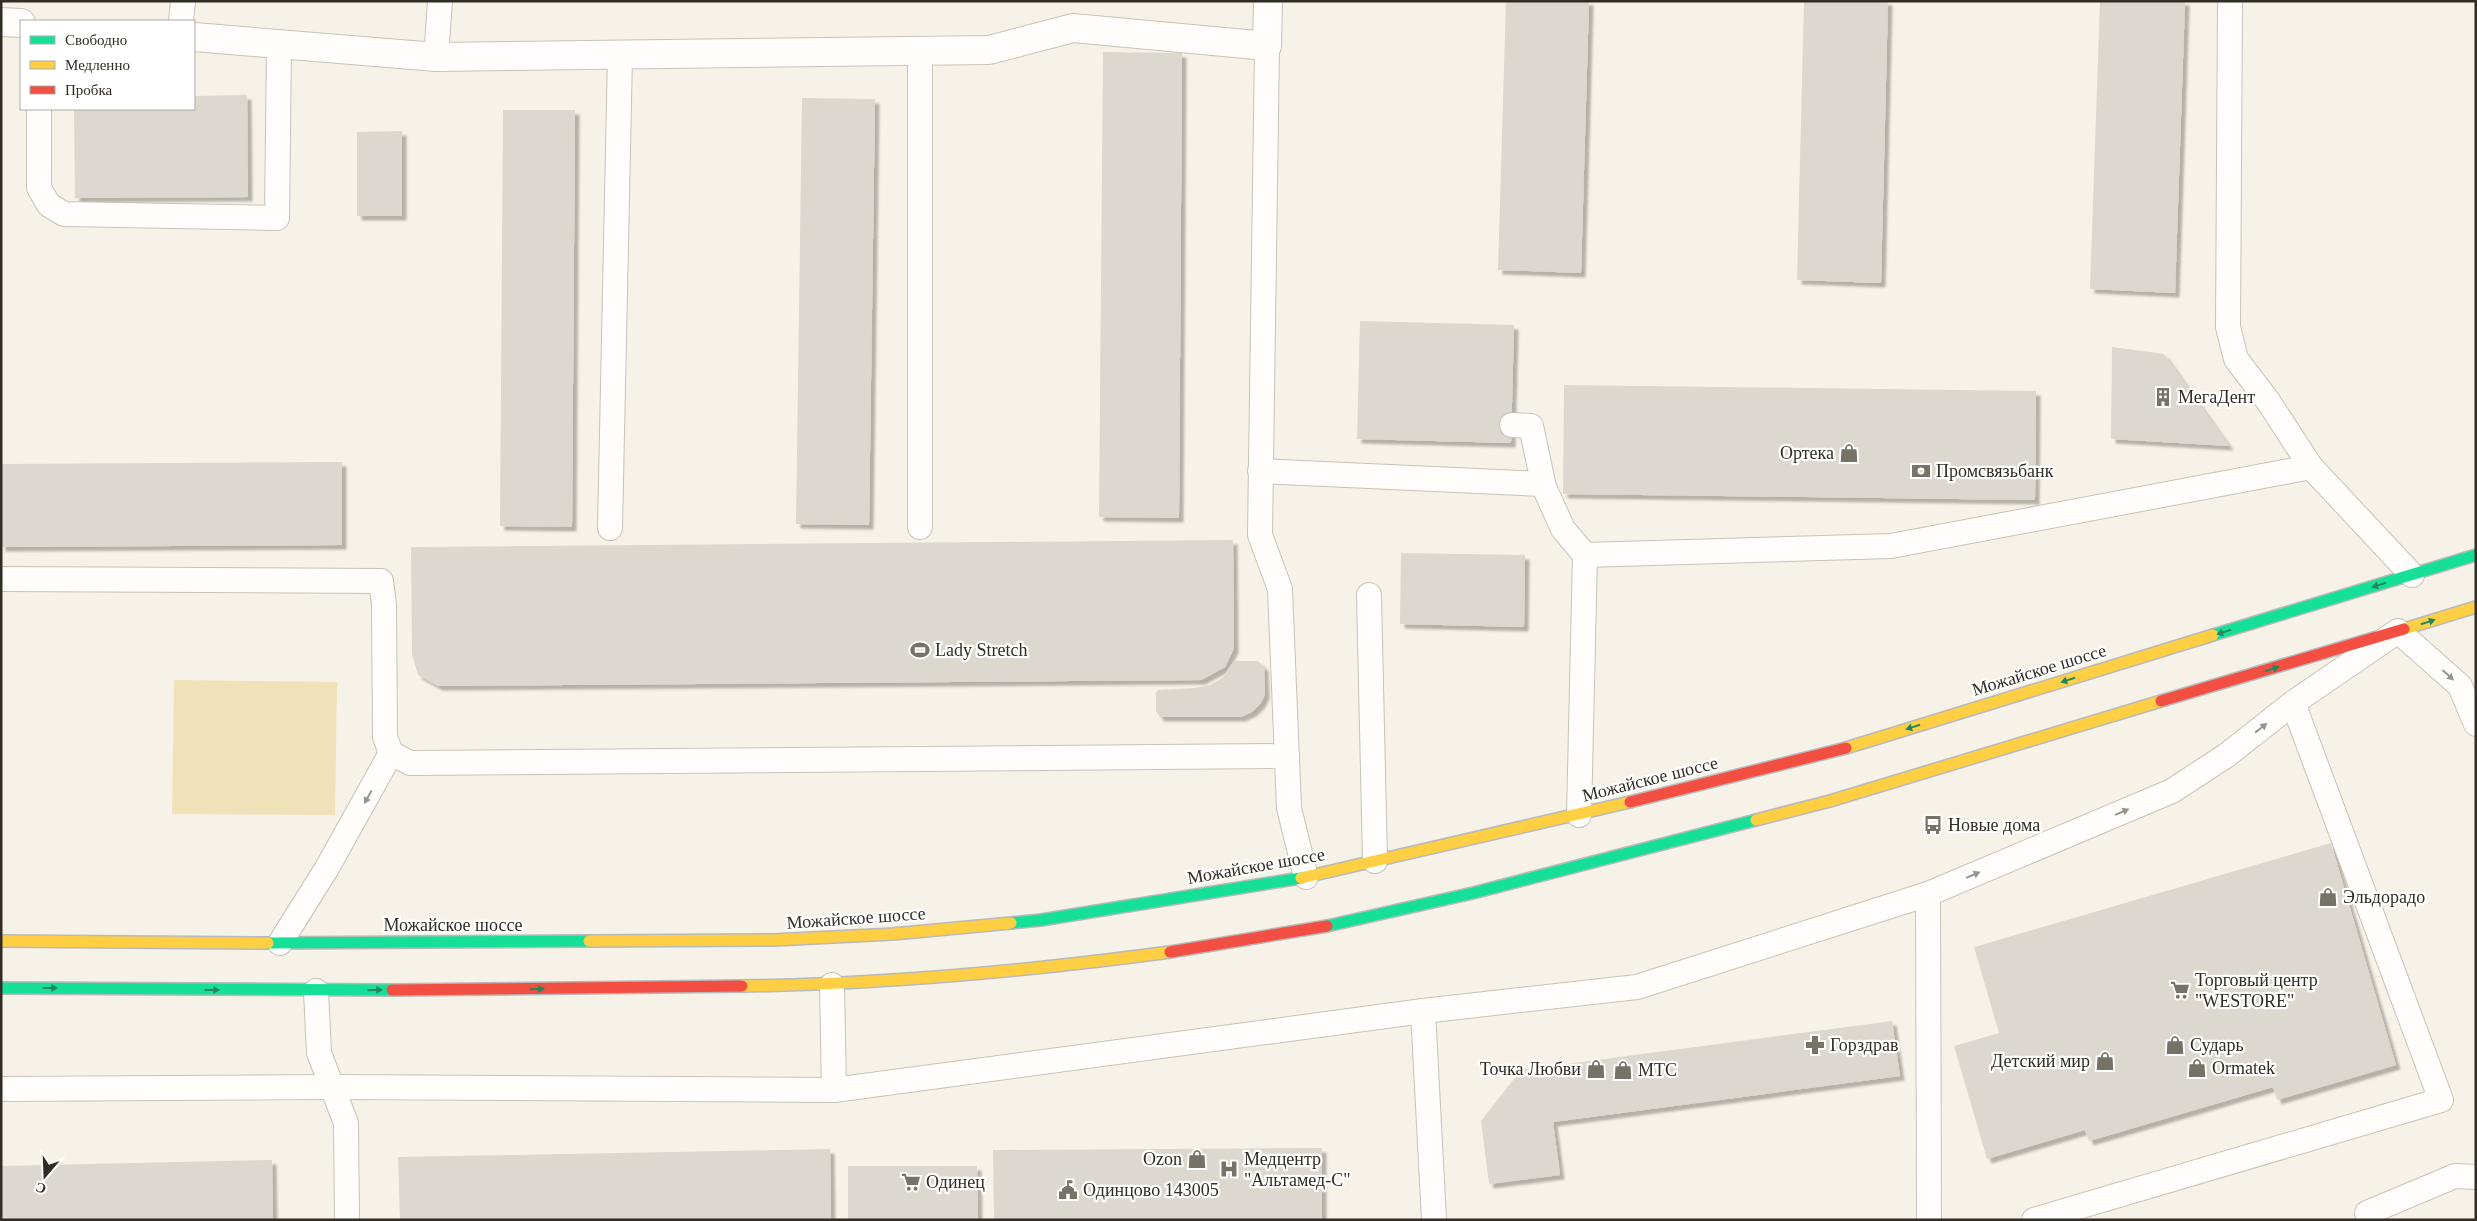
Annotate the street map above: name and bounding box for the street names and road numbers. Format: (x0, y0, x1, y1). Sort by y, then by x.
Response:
street label: Можайское шоссе (1970, 640, 2108, 700)
street label: Можайское шоссе (1580, 752, 1720, 806)
street label: Можайское шоссе (1186, 844, 1326, 888)
street label: Можайское шоссе (786, 903, 926, 933)
street label: Можайское шоссе (383, 915, 523, 935)

